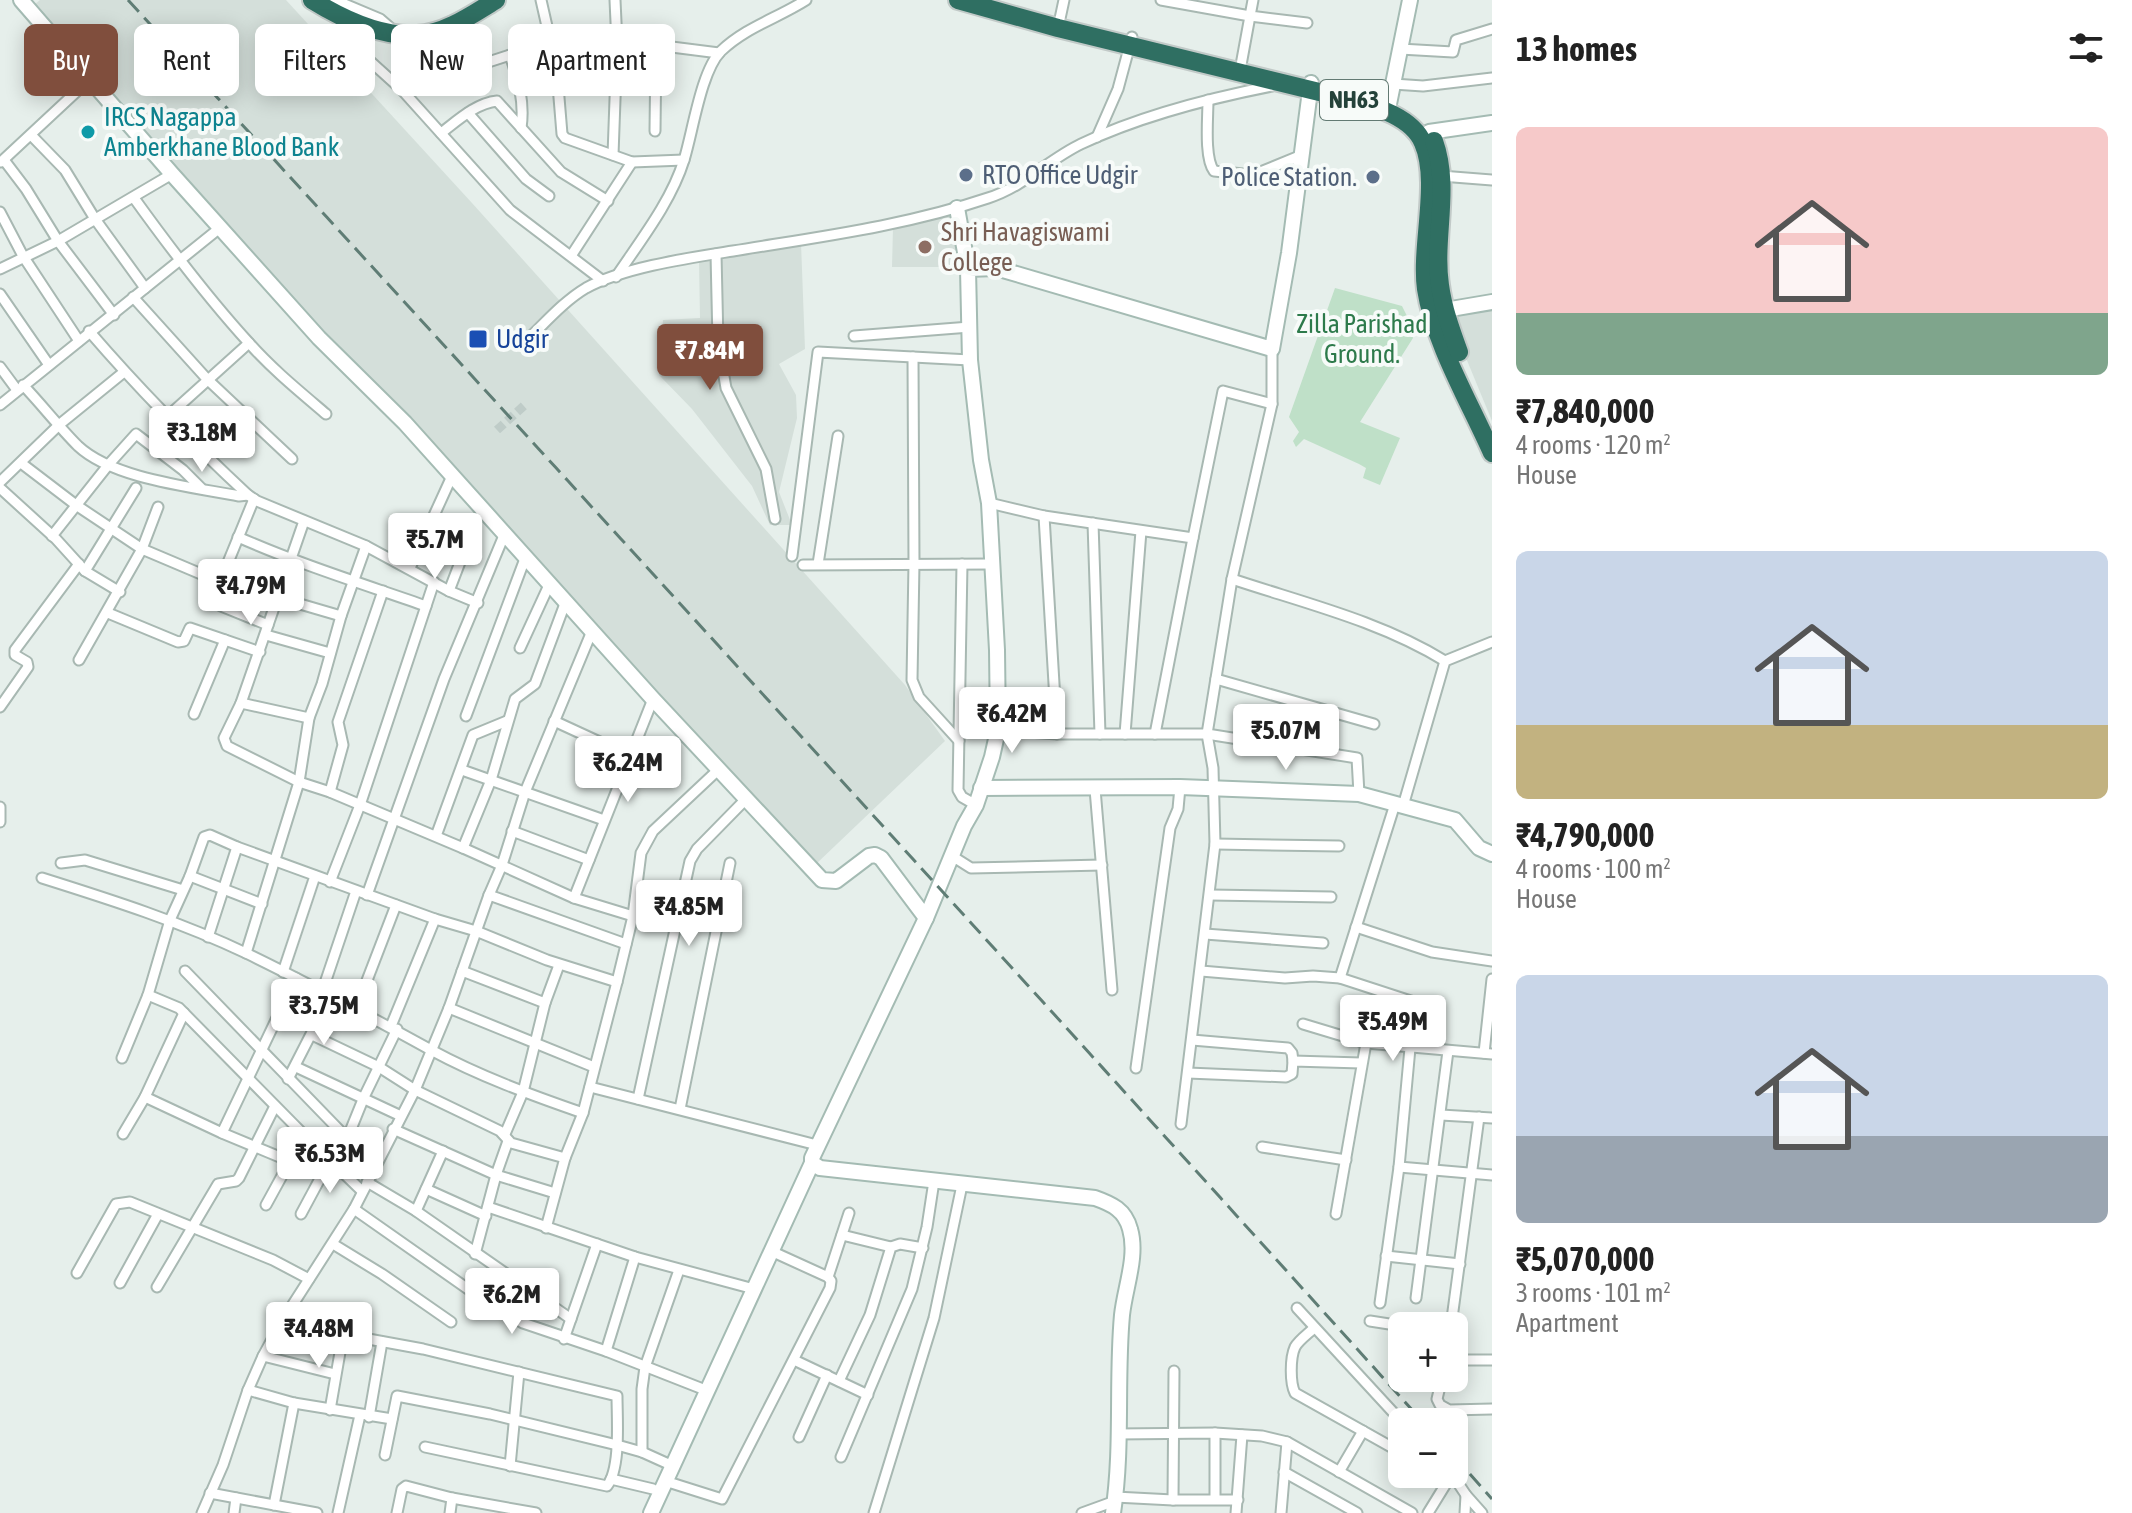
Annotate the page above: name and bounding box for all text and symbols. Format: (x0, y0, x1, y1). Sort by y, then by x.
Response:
chip: Buy (24, 24, 118, 96)
chip: Rent (134, 24, 239, 96)
chip: Filters (255, 24, 375, 96)
chip: New (391, 24, 492, 96)
chip: Apartment (508, 24, 675, 96)
icon: filters (2064, 26, 2108, 70)
text: 13 homes (1516, 29, 1637, 68)
road number: NH63 (1320, 80, 1388, 120)
place label: IRCS Nagappa Amberkhane Blood Bank (104, 102, 339, 162)
marker: IRCS Nagappa Amberkhane Blood Bank (79, 123, 97, 141)
place label: RTO Office Udgir (982, 160, 1138, 190)
place label: Police Station. (1221, 162, 1357, 192)
marker: RTO Office Udgir (957, 166, 975, 184)
marker: Police Station. (1364, 168, 1382, 186)
icon: home (1740, 179, 1884, 323)
place label: Shri Havagiswami College (941, 217, 1110, 277)
marker: Shri Havagiswami College (916, 238, 934, 256)
park label: Zilla Parishad Ground. (1296, 309, 1428, 369)
place label: Udgir (496, 324, 549, 354)
pin: ₹7.84M (645, 324, 775, 392)
marker: Udgir (467, 328, 489, 350)
text: ₹7.84M (675, 335, 745, 365)
text: ₹7,840,000 (1516, 391, 1655, 430)
pin: ₹3.18M (137, 406, 267, 474)
text: ₹3.18M (167, 417, 237, 447)
text: 4 rooms · 120 m² (1516, 430, 1671, 460)
text: House (1516, 460, 1577, 490)
pin: ₹5.7M (379, 513, 491, 581)
text: ₹5.7M (406, 524, 464, 554)
pin: ₹4.79M (186, 559, 316, 627)
text: ₹4.79M (216, 570, 286, 600)
icon: home (1740, 603, 1884, 747)
pin: ₹6.42M (947, 687, 1077, 755)
text: ₹6.42M (977, 698, 1047, 728)
pin: ₹5.07M (1221, 704, 1351, 772)
text: ₹5.07M (1251, 715, 1321, 745)
pin: ₹6.24M (563, 736, 693, 804)
text: ₹6.24M (593, 747, 663, 777)
text: ₹4,790,000 (1516, 815, 1655, 854)
text: 4 rooms · 100 m² (1516, 854, 1671, 884)
pin: ₹4.85M (624, 880, 754, 948)
text: House (1516, 884, 1577, 914)
text: ₹4.85M (654, 891, 724, 921)
pin: ₹3.75M (259, 979, 389, 1047)
text: ₹3.75M (289, 990, 359, 1020)
pin: ₹5.49M (1328, 995, 1458, 1063)
text: ₹5.49M (1358, 1006, 1428, 1036)
icon: home (1740, 1027, 1884, 1171)
pin: ₹6.53M (265, 1127, 395, 1195)
text: ₹6.53M (295, 1138, 365, 1168)
text: ₹5,070,000 (1516, 1239, 1655, 1278)
pin: ₹6.2M (456, 1268, 568, 1336)
text: 3 rooms · 101 m² (1516, 1278, 1671, 1308)
text: ₹6.2M (483, 1279, 541, 1309)
pin: ₹4.48M (254, 1302, 384, 1370)
text: Apartment (1516, 1308, 1619, 1338)
map controls (1388, 1312, 1468, 1488)
button: + (1388, 1312, 1468, 1392)
text: ₹4.48M (284, 1313, 354, 1343)
button: − (1388, 1408, 1468, 1488)

